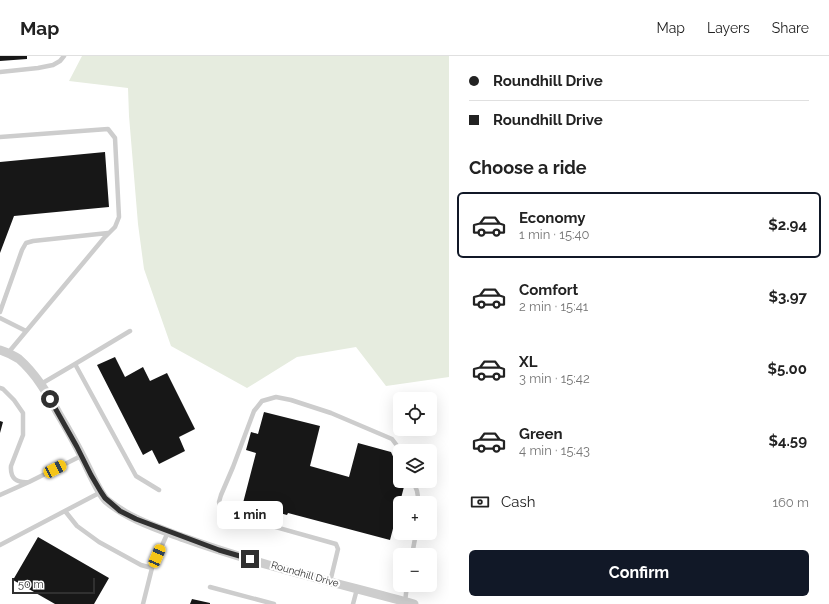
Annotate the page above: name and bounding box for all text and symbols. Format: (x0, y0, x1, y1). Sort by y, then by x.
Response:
text: Map (20, 17, 59, 39)
text: Map (657, 20, 685, 36)
text: Layers (707, 20, 750, 36)
text: Share (772, 20, 809, 36)
text: Roundhill Drive (493, 72, 603, 90)
text: Roundhill Drive (493, 111, 603, 129)
text: Choose a ride (469, 157, 587, 178)
icon: car (471, 207, 507, 243)
text: Economy (519, 209, 586, 227)
text: $2.94 (768, 216, 807, 234)
text: 1 min · 15:40 (519, 227, 589, 242)
icon: car (471, 279, 507, 315)
text: Comfort (519, 281, 578, 299)
text: $3.97 (769, 288, 807, 306)
text: 2 min · 15:41 (519, 299, 588, 314)
icon: car (471, 351, 507, 387)
text: XL (519, 353, 537, 371)
text: $5.00 (767, 360, 807, 378)
text: 3 min · 15:42 (519, 371, 590, 386)
route start (41, 390, 59, 408)
map controls (393, 392, 437, 592)
button: locate (393, 392, 437, 436)
icon: car (471, 423, 507, 459)
text: Green (519, 425, 563, 443)
text: $4.59 (768, 432, 807, 450)
text: 4 min · 15:43 (519, 443, 590, 458)
button: layers (393, 444, 437, 488)
car (42, 458, 68, 480)
icon: cash (469, 491, 491, 513)
text: Cash (501, 493, 535, 511)
text: 160 m (772, 495, 809, 510)
button: + (393, 496, 437, 540)
callout: 1 min (217, 501, 283, 529)
text: 1 min (234, 507, 266, 522)
car (147, 543, 167, 569)
button: − (393, 548, 437, 592)
route end (241, 550, 259, 568)
button: Confirm (469, 550, 809, 596)
street label: Roundhill Drive (270, 559, 340, 589)
scale bar (12, 576, 95, 595)
text: 50 m (18, 578, 44, 591)

